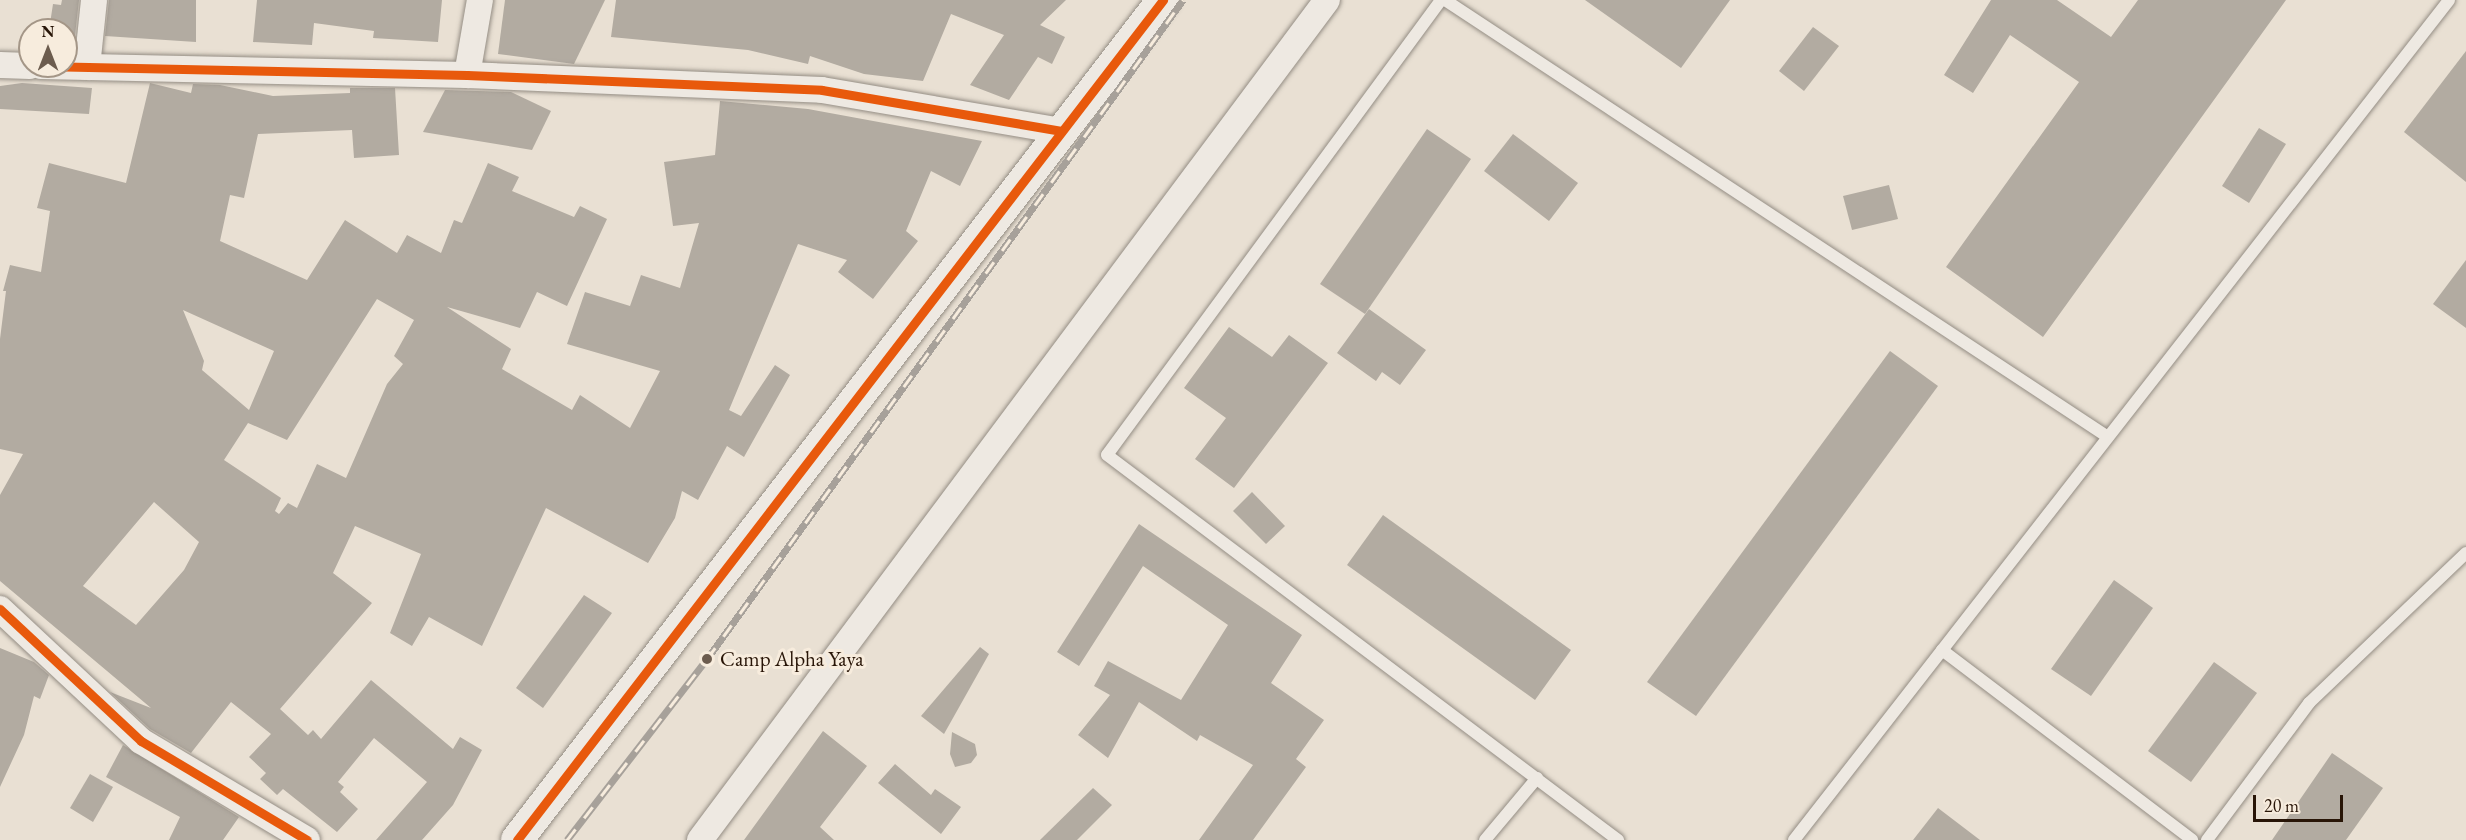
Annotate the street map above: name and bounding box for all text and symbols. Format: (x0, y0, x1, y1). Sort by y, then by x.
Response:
north arrow (18, 18, 78, 78)
text: N (42, 21, 54, 42)
place label: Camp Alpha Yaya (720, 646, 864, 672)
marker: Camp Alpha Yaya (698, 650, 716, 668)
scale bar (2256, 783, 2346, 821)
text: 20 m (2264, 794, 2299, 817)

